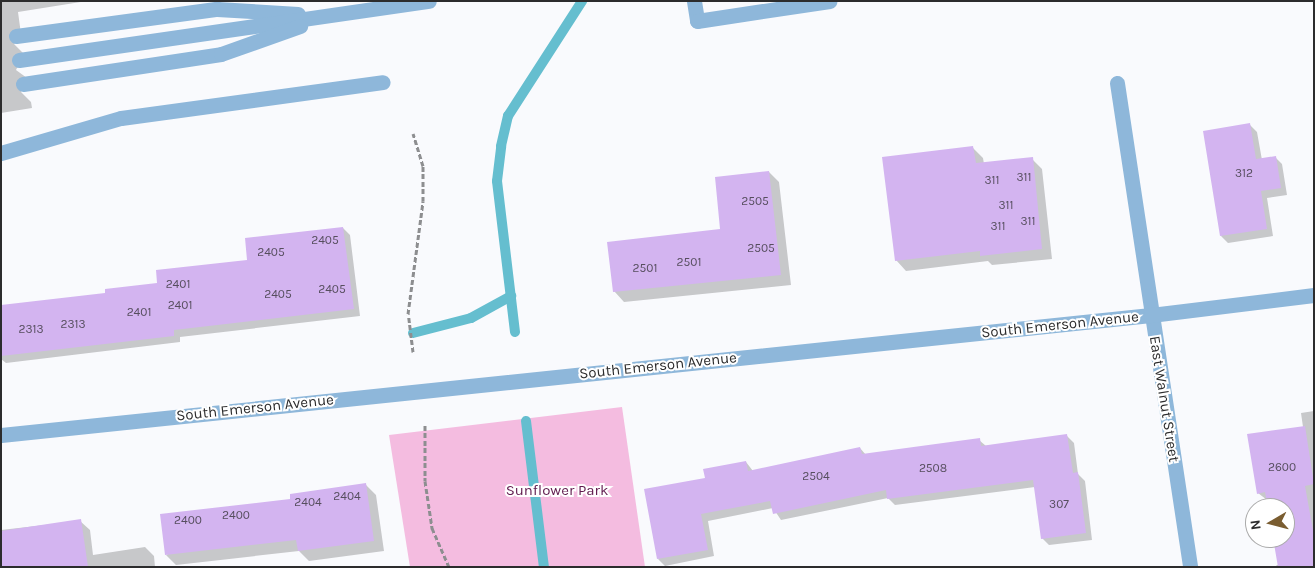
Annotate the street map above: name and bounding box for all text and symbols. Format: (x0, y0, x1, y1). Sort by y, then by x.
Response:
house number: 312 (1235, 167, 1253, 181)
house number: 311 (1016, 171, 1032, 185)
house number: 311 (984, 174, 1000, 188)
house number: 2505 (741, 195, 769, 209)
house number: 311 (998, 199, 1014, 213)
house number: 311 (1020, 215, 1036, 229)
house number: 311 (990, 220, 1006, 234)
house number: 2405 (311, 234, 339, 248)
house number: 2505 (747, 242, 775, 256)
house number: 2405 (257, 246, 285, 260)
house number: 2501 (677, 256, 701, 270)
house number: 2501 (633, 262, 657, 276)
house number: 2401 (166, 278, 190, 292)
house number: 2405 (318, 283, 346, 297)
house number: 2405 (264, 288, 292, 302)
house number: 2401 (168, 299, 192, 313)
house number: 2401 (127, 306, 151, 320)
street label: South Emerson Avenue (980, 308, 1140, 342)
house number: 2313 (60, 318, 86, 332)
house number: 2313 (18, 323, 44, 337)
street label: East Walnut Street (1145, 335, 1183, 463)
street label: South Emerson Avenue (578, 349, 738, 383)
street label: South Emerson Avenue (175, 391, 335, 425)
house number: 2600 (1268, 461, 1296, 475)
house number: 2508 (919, 462, 947, 476)
house number: 2504 (802, 470, 830, 484)
park label: Sunflower Park (506, 482, 608, 500)
house number: 2404 (333, 490, 361, 504)
house number: 2404 (294, 496, 322, 510)
house number: 307 (1049, 498, 1069, 512)
north arrow (1245, 498, 1295, 548)
house number: 2400 (222, 509, 250, 523)
house number: 2400 (174, 514, 202, 528)
text: N (1247, 519, 1265, 531)

